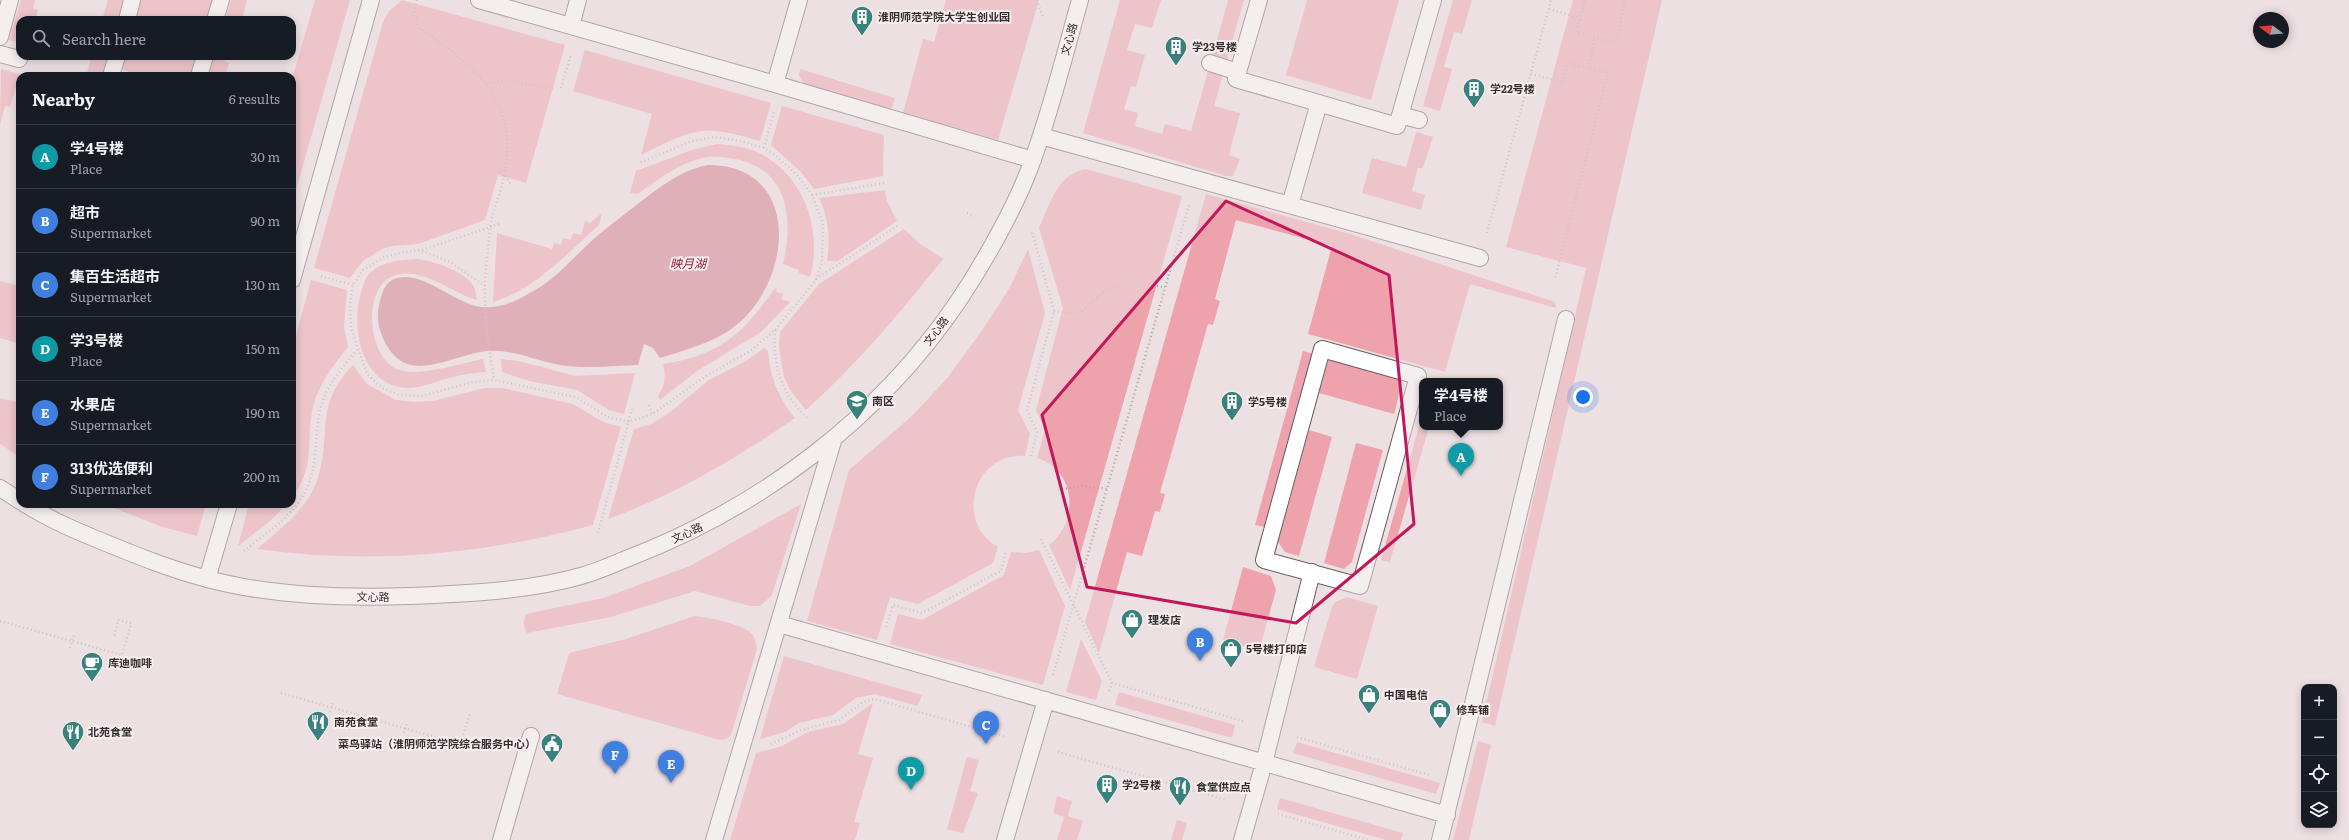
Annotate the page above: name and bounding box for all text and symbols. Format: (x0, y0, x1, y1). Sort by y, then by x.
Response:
building icon: 淮阴师范学院大学生创业园 (849, 4, 875, 37)
place label: 淮阴师范学院大学生创业园 (878, 8, 1010, 24)
north arrow (2253, 12, 2289, 48)
search box (16, 16, 296, 60)
street label: 文心路 (1056, 21, 1080, 57)
icon: search (30, 27, 52, 49)
text: Search here (62, 27, 146, 50)
building icon: 学23号楼 (1163, 34, 1189, 67)
place label: 学23号楼 (1192, 38, 1237, 54)
building icon: 学22号楼 (1461, 76, 1487, 109)
place label: 学22号楼 (1490, 80, 1535, 96)
text: Nearby (32, 86, 95, 111)
text: 6 results (229, 89, 280, 108)
text: 学4号楼 (70, 136, 124, 159)
text: A (40, 147, 50, 166)
text: 30 m (250, 147, 280, 166)
text: Place (70, 159, 102, 178)
text: 超市 (70, 200, 100, 223)
text: B (41, 211, 49, 230)
text: 90 m (250, 211, 280, 230)
text: Supermarket (70, 223, 152, 242)
water label: 映月湖 (670, 254, 708, 272)
text: 集百生活超市 (70, 264, 160, 287)
text: C (40, 275, 50, 294)
text: 130 m (245, 275, 280, 294)
text: Supermarket (70, 287, 152, 306)
street label: 文心路 (919, 312, 952, 348)
text: 学3号楼 (70, 328, 123, 351)
text: D (40, 339, 50, 358)
text: 150 m (245, 339, 280, 358)
text: Place (70, 351, 102, 370)
popup (1419, 378, 1503, 430)
text: 学4号楼 (1434, 383, 1488, 406)
your location (1573, 387, 1593, 407)
school or university icon: 南区 (844, 388, 870, 421)
building icon: 学5号楼 (1219, 389, 1245, 422)
text: 水果店 (70, 392, 115, 415)
place label: 南区 (872, 392, 894, 408)
place label: 学5号楼 (1248, 393, 1287, 409)
text: E (41, 403, 49, 422)
text: 190 m (245, 403, 280, 422)
text: Place (1434, 406, 1466, 425)
text: Supermarket (70, 415, 152, 434)
pin: A (1448, 443, 1474, 476)
text: 313优选便利 (70, 456, 153, 479)
text: F (41, 467, 49, 486)
text: 200 m (243, 467, 280, 486)
text: Supermarket (70, 479, 152, 498)
street label: 文心路 (668, 518, 705, 546)
street label: 文心路 (356, 588, 390, 604)
shop icon: 理发店 (1119, 607, 1145, 640)
place label: 理发店 (1148, 611, 1181, 627)
pin: B (1187, 628, 1213, 661)
shop icon: 5号楼打印店 (1218, 636, 1244, 669)
place label: 5号楼打印店 (1246, 640, 1307, 656)
cafe icon: 库迪咖啡 (79, 650, 105, 683)
place label: 库迪咖啡 (108, 654, 152, 670)
shop icon: 中国电信 (1356, 682, 1382, 715)
map controls (2301, 684, 2337, 828)
button: + (2301, 684, 2337, 720)
place label: 中国电信 (1384, 686, 1428, 702)
shop icon: 修车铺 (1427, 697, 1453, 730)
place label: 修车铺 (1456, 701, 1489, 717)
restaurant icon: 南苑食堂 (305, 709, 331, 742)
pin: C (973, 711, 999, 744)
place label: 南苑食堂 (334, 713, 378, 729)
restaurant icon: 北苑食堂 (60, 719, 86, 752)
button: − (2301, 720, 2337, 756)
place label: 北苑食堂 (88, 723, 132, 739)
public building icon: 菜鸟驿站（淮阴师范学院综合服务中心） (539, 731, 565, 764)
place label: 菜鸟驿站（淮阴师范学院综合服务中心） (338, 735, 536, 751)
pin: F (602, 741, 628, 774)
pin: E (658, 750, 684, 783)
button: locate (2301, 756, 2337, 792)
pin: D (898, 757, 924, 790)
building icon: 学2号楼 (1094, 772, 1120, 805)
restaurant icon: 食堂供应点 (1167, 774, 1193, 807)
place label: 学2号楼 (1122, 776, 1161, 792)
place label: 食堂供应点 (1196, 778, 1251, 794)
button: layers (2301, 792, 2337, 828)

